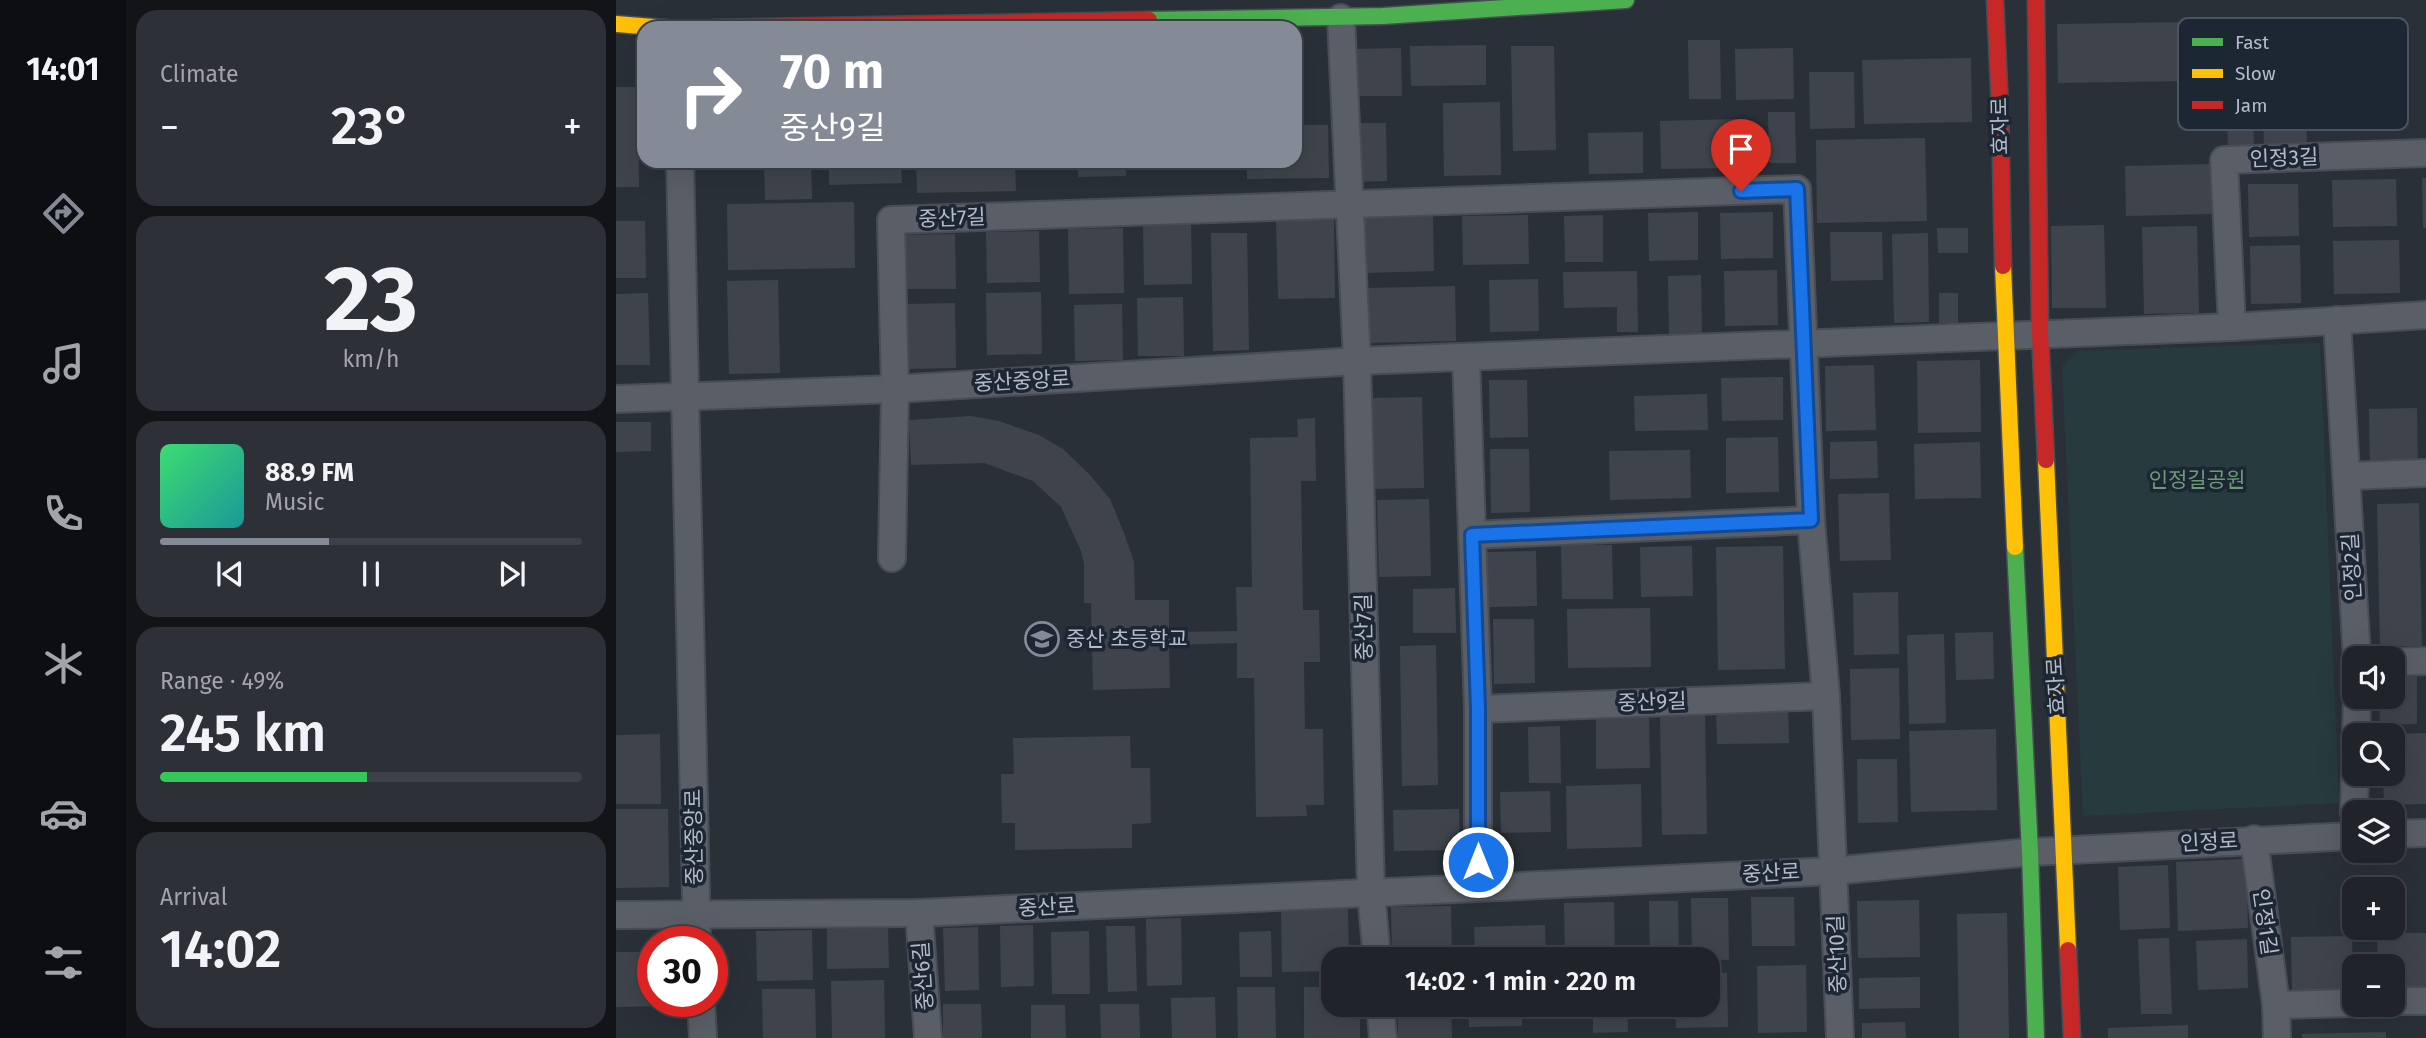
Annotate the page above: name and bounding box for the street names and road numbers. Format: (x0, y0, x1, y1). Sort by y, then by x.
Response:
street label: 효자로 (1986, 97, 2014, 155)
street label: 인정3길 (2249, 144, 2319, 172)
street label: 중산7길 (918, 204, 986, 232)
street label: 중산중앙로 (973, 365, 1071, 397)
street label: 인정2길 (2337, 532, 2367, 602)
street label: 중산7길 (1350, 593, 1378, 661)
street label: 효자로 (2042, 656, 2070, 716)
street label: 중산9길 (1617, 688, 1687, 716)
street label: 중산중앙로 (680, 788, 708, 886)
street label: 인정로 (2179, 828, 2239, 856)
street label: 중산로 (1741, 859, 1801, 887)
street label: 인정1길 (2247, 887, 2283, 957)
street label: 중산로 (1017, 893, 1077, 921)
street label: 중산10길 (1823, 914, 1851, 994)
street label: 중산6길 (908, 941, 938, 1011)

